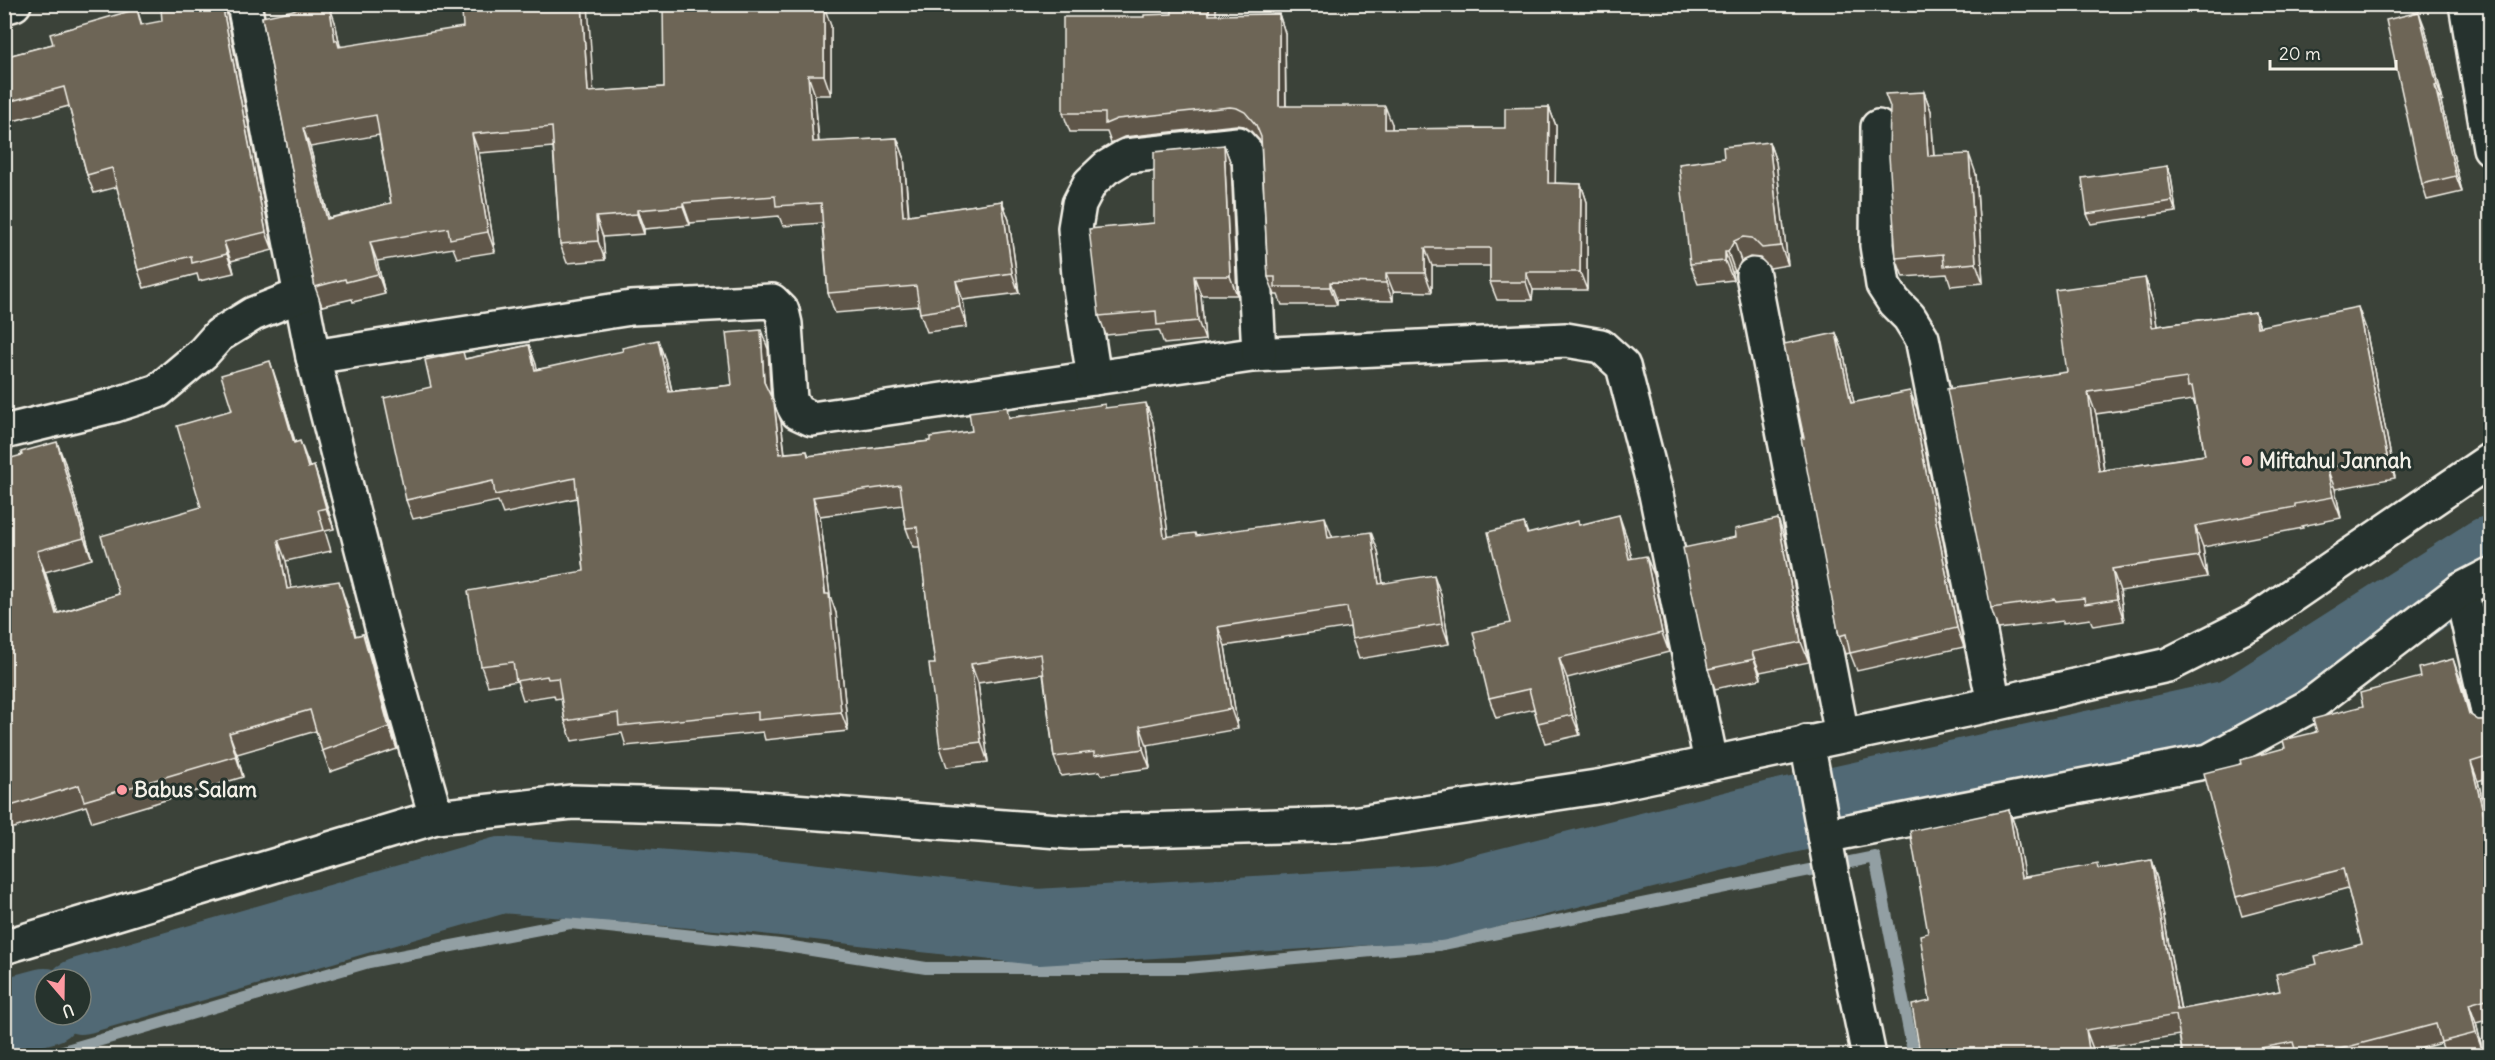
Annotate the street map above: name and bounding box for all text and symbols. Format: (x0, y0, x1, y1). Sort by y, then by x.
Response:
scale bar (2270, 33, 2396, 71)
text: 20 m (2279, 42, 2321, 65)
place label: Miftahul Jannah (2259, 447, 2412, 474)
marker: Miftahul Jannah (2240, 454, 2254, 468)
place label: Babus Salam (134, 776, 258, 803)
marker: Babus Salam (115, 783, 129, 797)
north arrow (33, 967, 93, 1027)
text: U (60, 1000, 77, 1022)

